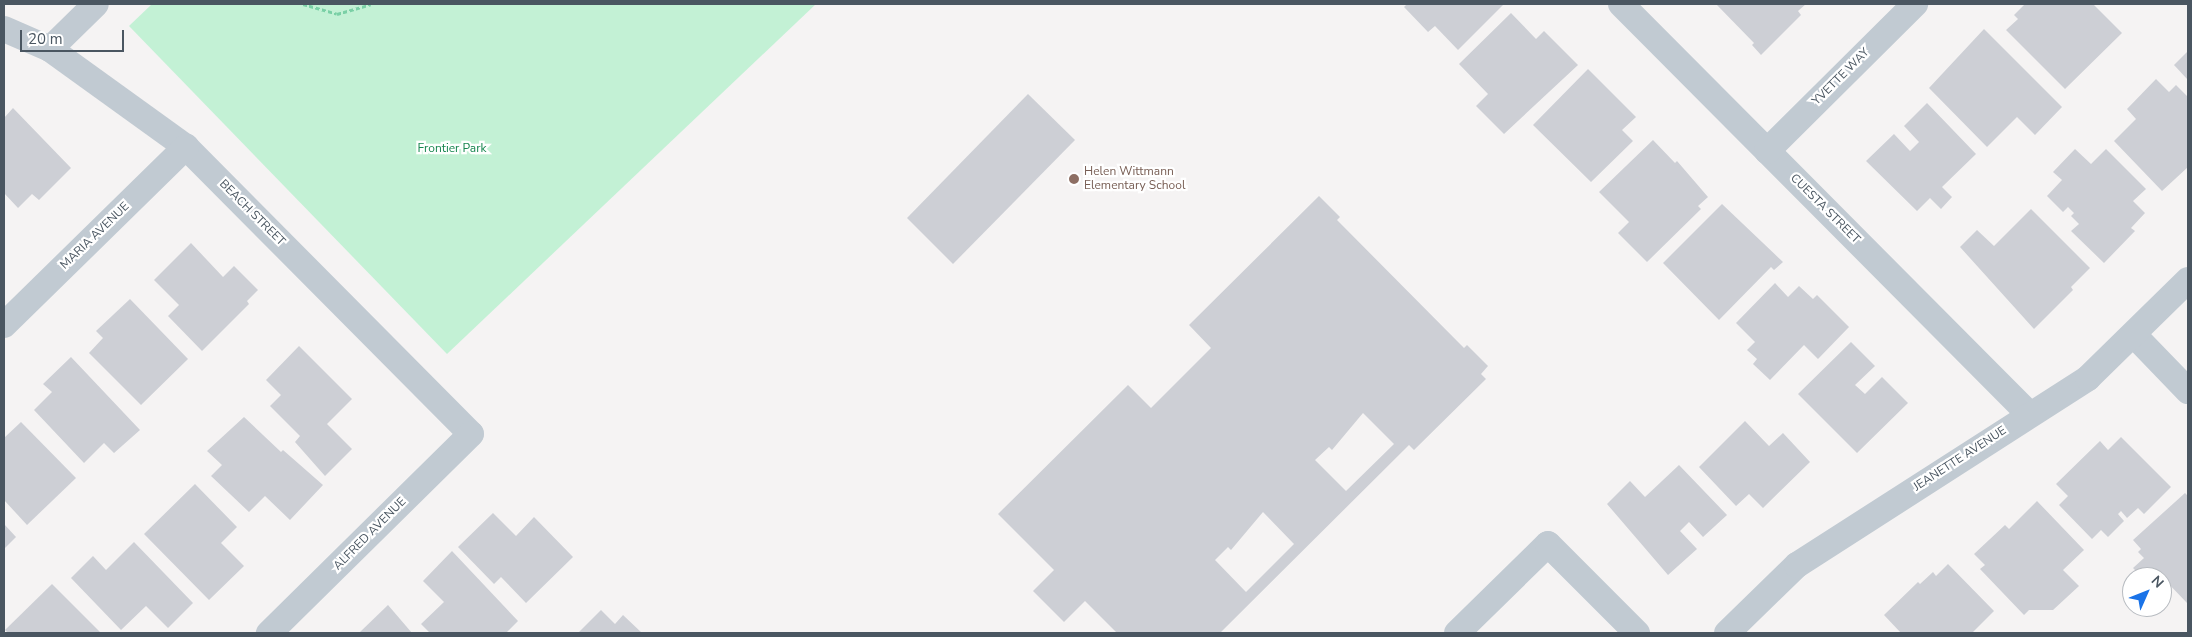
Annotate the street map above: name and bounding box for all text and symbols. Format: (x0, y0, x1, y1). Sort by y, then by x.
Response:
scale bar (22, 20, 126, 52)
text: 20 m (28, 29, 63, 49)
street label: YVETTE WAY (1810, 46, 1872, 108)
park label: Frontier Park (418, 142, 486, 156)
place label: Helen Wittmann Elementary School (1084, 165, 1185, 193)
street label: CUESTA STREET (1787, 171, 1863, 247)
marker: Helen Wittmann Elementary School (1068, 173, 1080, 185)
street label: BEACH STREET (216, 177, 288, 249)
street label: MARIA AVENUE (58, 200, 132, 272)
street label: JEANETTE AVENUE (1911, 424, 2009, 494)
street label: ALFRED AVENUE (331, 495, 409, 573)
north arrow (2122, 567, 2172, 617)
text: N (2147, 572, 2168, 592)

